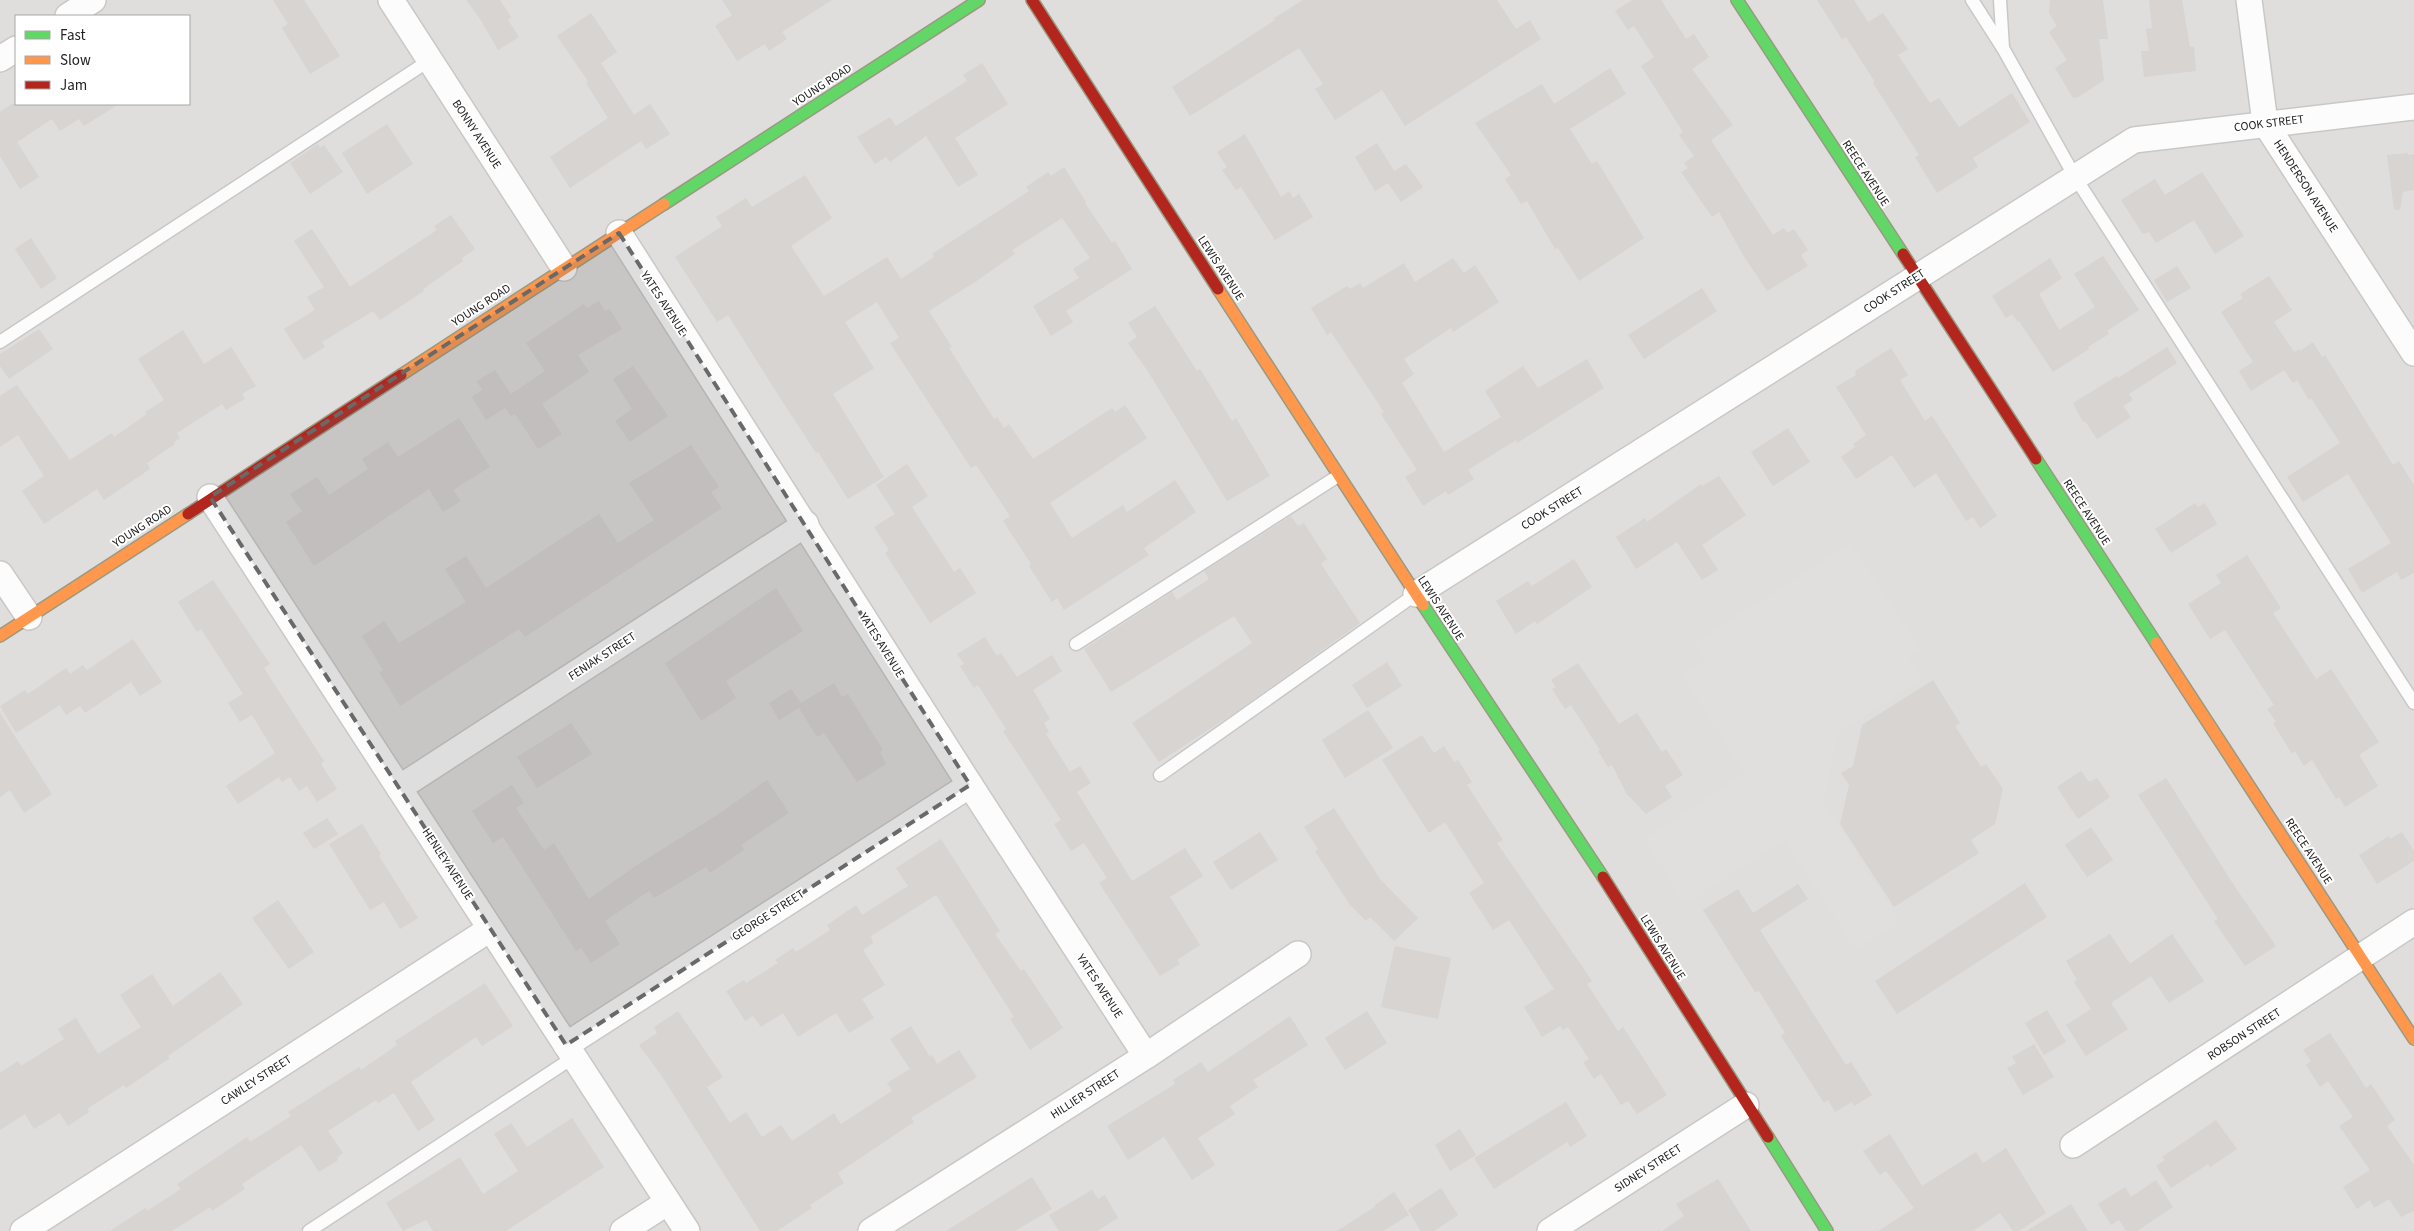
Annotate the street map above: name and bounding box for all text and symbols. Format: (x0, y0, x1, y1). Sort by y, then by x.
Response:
legend (15, 15, 190, 105)
text: Fast (60, 25, 86, 46)
text: Slow (60, 50, 91, 71)
street label: YOUNG ROAD (789, 60, 855, 111)
text: Jam (60, 75, 87, 96)
street label: BONNY AVENUE (448, 96, 505, 172)
street label: COOK STREET (2233, 111, 2306, 136)
street label: REECE AVENUE (1838, 137, 1893, 210)
street label: HENDERSON AVENUE (2269, 137, 2342, 236)
street label: LEWIS AVENUE (1193, 233, 1248, 304)
street label: COOK STREET (1860, 265, 1929, 318)
street label: YATES AVENUE (636, 267, 691, 339)
street label: YOUNG ROAD (448, 280, 514, 331)
street label: REECE AVENUE (2059, 476, 2114, 549)
street label: COOK STREET (1518, 482, 1587, 534)
street label: YOUNG ROAD (109, 501, 175, 552)
street label: LEWIS AVENUE (1413, 573, 1468, 644)
street label: YATES AVENUE (854, 609, 908, 681)
street label: FENIAK STREET (565, 628, 640, 685)
street label: REECE AVENUE (2281, 815, 2336, 888)
street label: HENLEY AVENUE (418, 825, 477, 904)
street label: GEORGE STREET (729, 885, 808, 945)
street label: LEWIS AVENUE (1636, 911, 1689, 983)
street label: YATES AVENUE (1072, 950, 1127, 1022)
street label: ROBSON STREET (2204, 1004, 2285, 1065)
street label: CAWLEY STREET (217, 1051, 296, 1110)
street label: HILLIER STREET (1047, 1065, 1124, 1123)
street label: SIDNEY STREET (1611, 1140, 1686, 1197)

